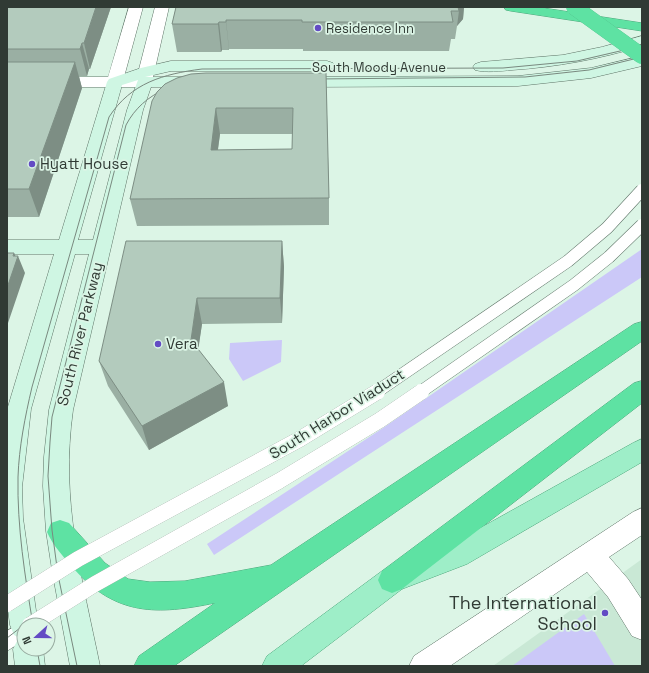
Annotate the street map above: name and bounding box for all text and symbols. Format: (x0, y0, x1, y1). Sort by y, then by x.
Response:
place label: Residence Inn (326, 20, 414, 37)
marker: Residence Inn (313, 23, 323, 33)
street label: South Moody Avenue (312, 59, 446, 76)
place label: Hyatt House (40, 154, 128, 173)
marker: Hyatt House (27, 159, 37, 169)
street label: South River Parkway (52, 260, 107, 408)
place label: Vera (166, 334, 198, 353)
marker: Vera (153, 339, 163, 349)
street label: South Harbor Viaduct (266, 364, 408, 463)
place label: The International School (449, 591, 597, 635)
marker: The International School (600, 608, 610, 618)
north arrow (16, 617, 56, 657)
text: N (19, 635, 35, 647)

